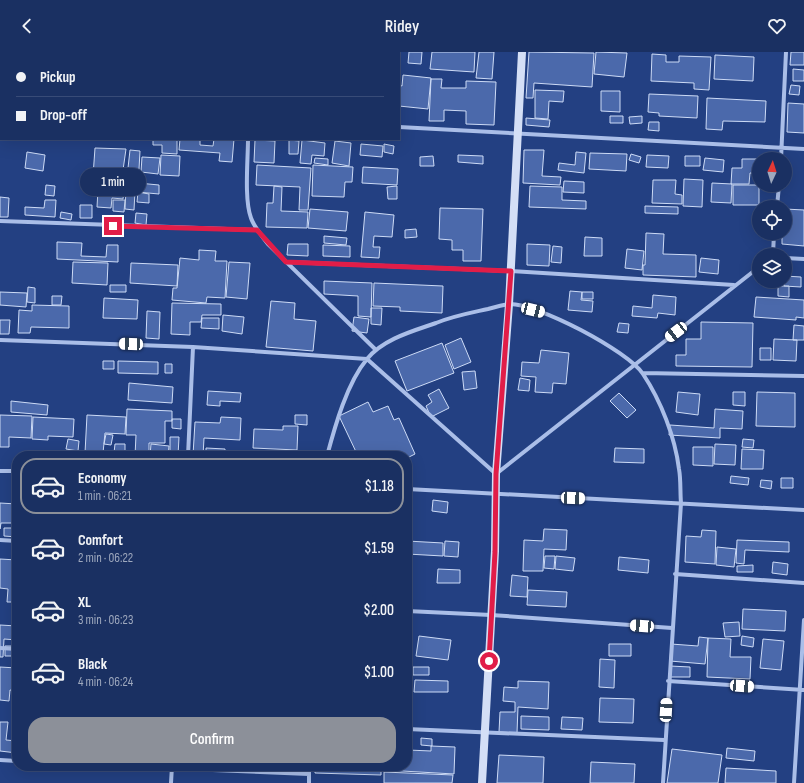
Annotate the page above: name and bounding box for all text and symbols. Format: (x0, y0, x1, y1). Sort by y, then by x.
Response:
icon: back (16, 15, 38, 37)
icon: heart (766, 15, 788, 37)
text: Ridey (385, 16, 419, 37)
text: Pickup (40, 68, 76, 87)
text: Drop-off (40, 106, 87, 125)
north arrow (752, 152, 792, 192)
map controls (752, 152, 792, 288)
callout: 1 min (80, 168, 146, 196)
text: 1 min (101, 174, 125, 190)
button: locate (752, 200, 792, 240)
route end (104, 217, 122, 235)
button: layers (752, 248, 792, 288)
car (520, 301, 546, 319)
car (663, 320, 689, 344)
car (119, 338, 143, 350)
icon: car (30, 468, 66, 504)
text: Economy (78, 469, 127, 488)
text: $1.18 (365, 477, 394, 496)
text: 1 min · 06:21 (78, 488, 132, 504)
car (561, 492, 585, 504)
icon: car (30, 530, 66, 566)
text: Comfort (78, 531, 123, 550)
text: $1.59 (364, 539, 394, 558)
text: 2 min · 06:22 (78, 550, 133, 566)
icon: car (30, 592, 66, 628)
text: XL (78, 593, 91, 612)
text: $2.00 (363, 601, 394, 620)
text: 3 min · 06:23 (78, 612, 133, 628)
car (630, 619, 654, 633)
route start (480, 652, 498, 670)
icon: car (30, 654, 66, 690)
text: Black (78, 655, 107, 674)
text: $1.00 (364, 663, 394, 682)
text: 4 min · 06:24 (78, 674, 133, 690)
car (730, 679, 754, 693)
car (659, 698, 673, 722)
button: Confirm (28, 717, 396, 763)

